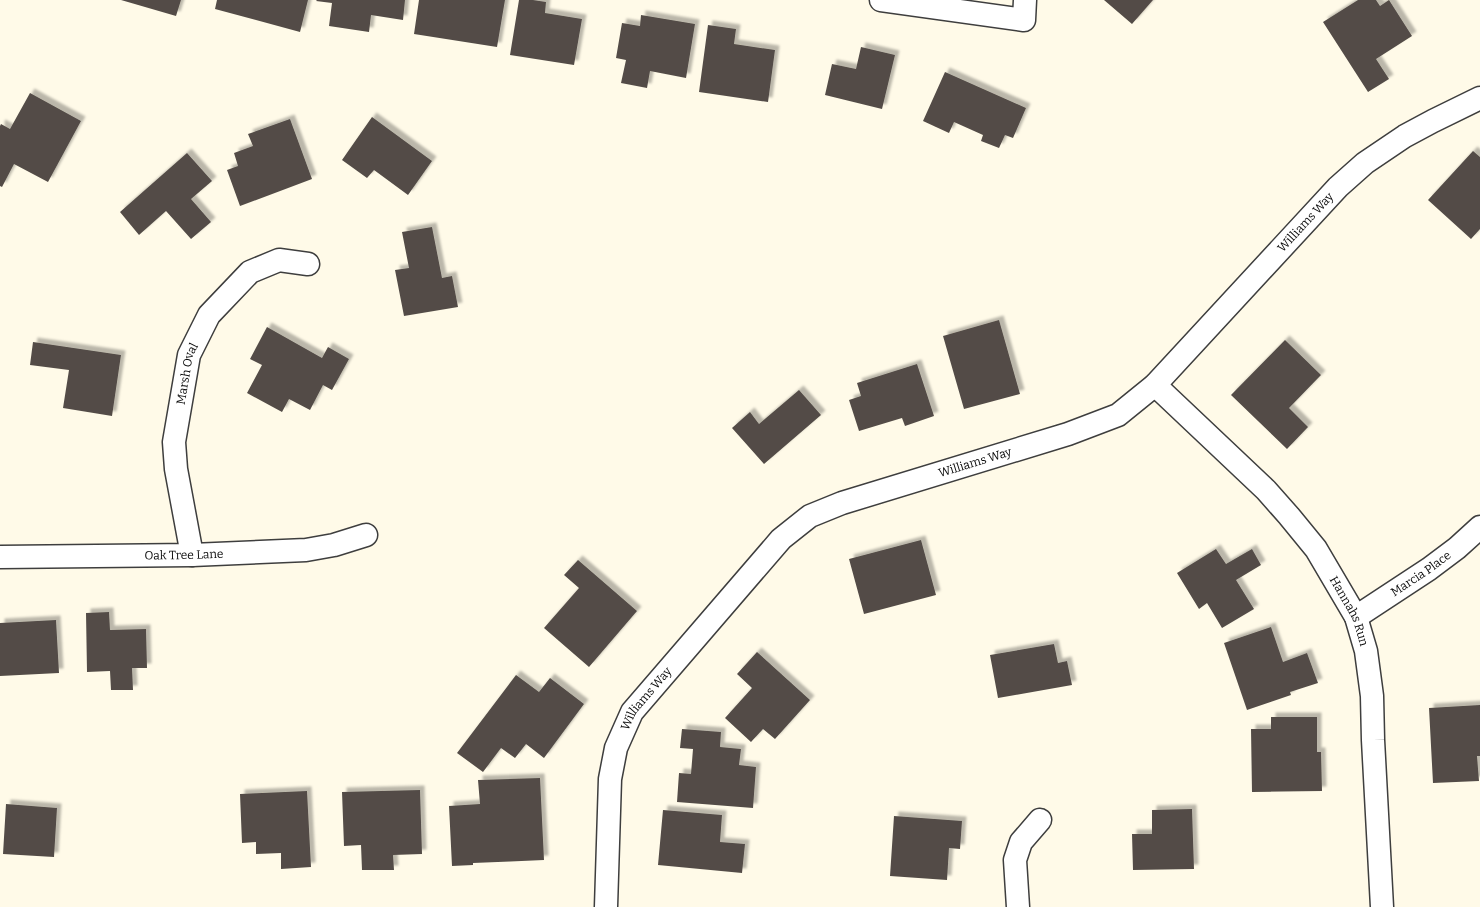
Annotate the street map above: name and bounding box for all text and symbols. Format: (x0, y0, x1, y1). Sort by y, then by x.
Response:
street label: Williams Way (1275, 189, 1337, 255)
street label: Marsh Oval (174, 340, 201, 406)
street label: Williams Way (937, 444, 1014, 480)
street label: Oak Tree Lane (144, 547, 224, 562)
street label: Marcia Place (1388, 548, 1454, 599)
street label: Hannahs Run (1327, 574, 1371, 648)
street label: Williams Way (618, 664, 675, 732)

